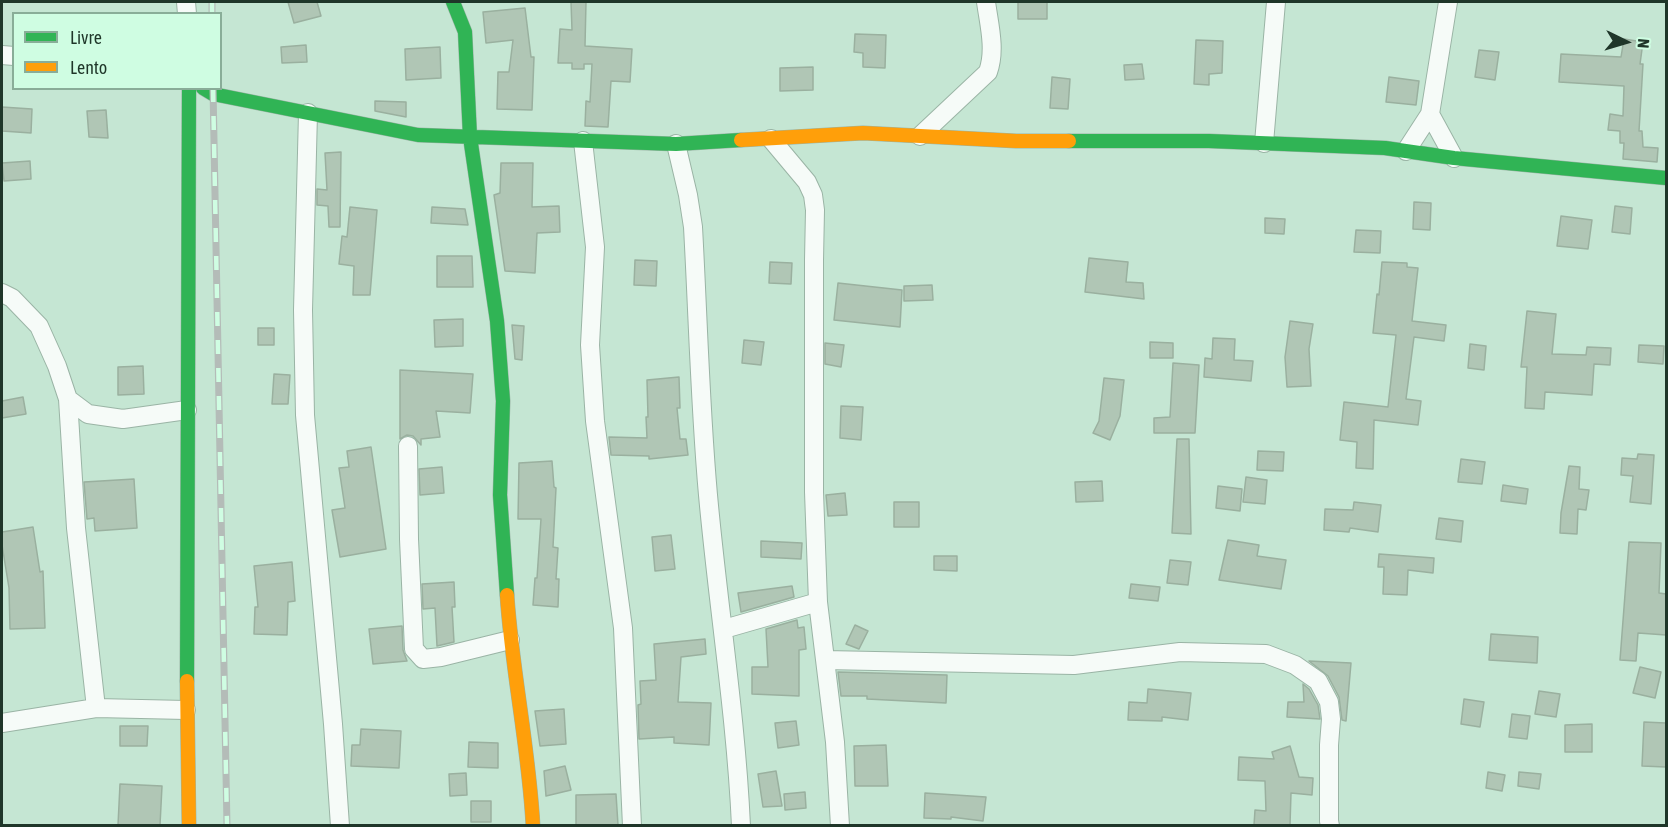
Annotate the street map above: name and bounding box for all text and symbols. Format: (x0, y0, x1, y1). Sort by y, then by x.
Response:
legend (12, 12, 222, 90)
north arrow (1596, 12, 1656, 72)
text: Livre (70, 27, 102, 48)
text: N (1635, 38, 1653, 49)
text: Lento (70, 57, 107, 78)

